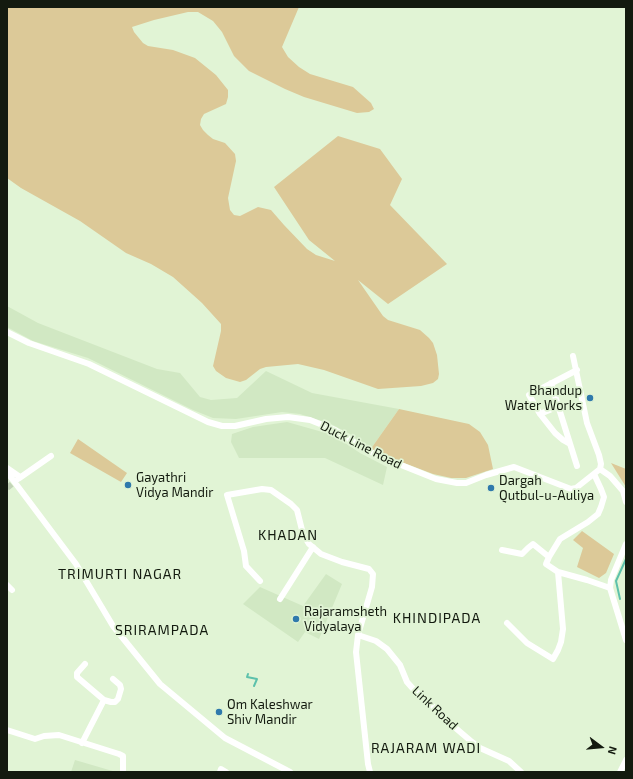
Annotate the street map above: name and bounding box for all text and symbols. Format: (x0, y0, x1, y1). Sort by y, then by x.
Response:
place label: Bhandup Water Works (505, 383, 582, 414)
marker: Bhandup Water Works (585, 393, 595, 403)
street label: Duck Line Road (318, 418, 404, 472)
place label: Gayathri Vidya Mandir (136, 470, 213, 501)
place label: Dargah Qutbul-u-Auliya (499, 473, 594, 504)
marker: Gayathri Vidya Mandir (123, 480, 133, 490)
marker: Dargah Qutbul-u-Auliya (486, 483, 496, 493)
district label: KHADAN (258, 527, 318, 543)
district label: TRIMURTI NAGAR (58, 566, 182, 582)
place label: Rajaramsheth Vidyalaya (304, 604, 387, 635)
district label: KHINDIPADA (393, 610, 481, 626)
marker: Rajaramsheth Vidyalaya (291, 614, 301, 624)
district label: SRIRAMPADA (115, 622, 209, 638)
street label: Link Road (409, 683, 461, 733)
place label: Om Kaleshwar Shiv Mandir (227, 697, 313, 728)
marker: Om Kaleshwar Shiv Mandir (214, 707, 224, 717)
north arrow (581, 727, 621, 767)
district label: RAJARAM WADI (371, 740, 481, 756)
text: N (606, 745, 620, 756)

